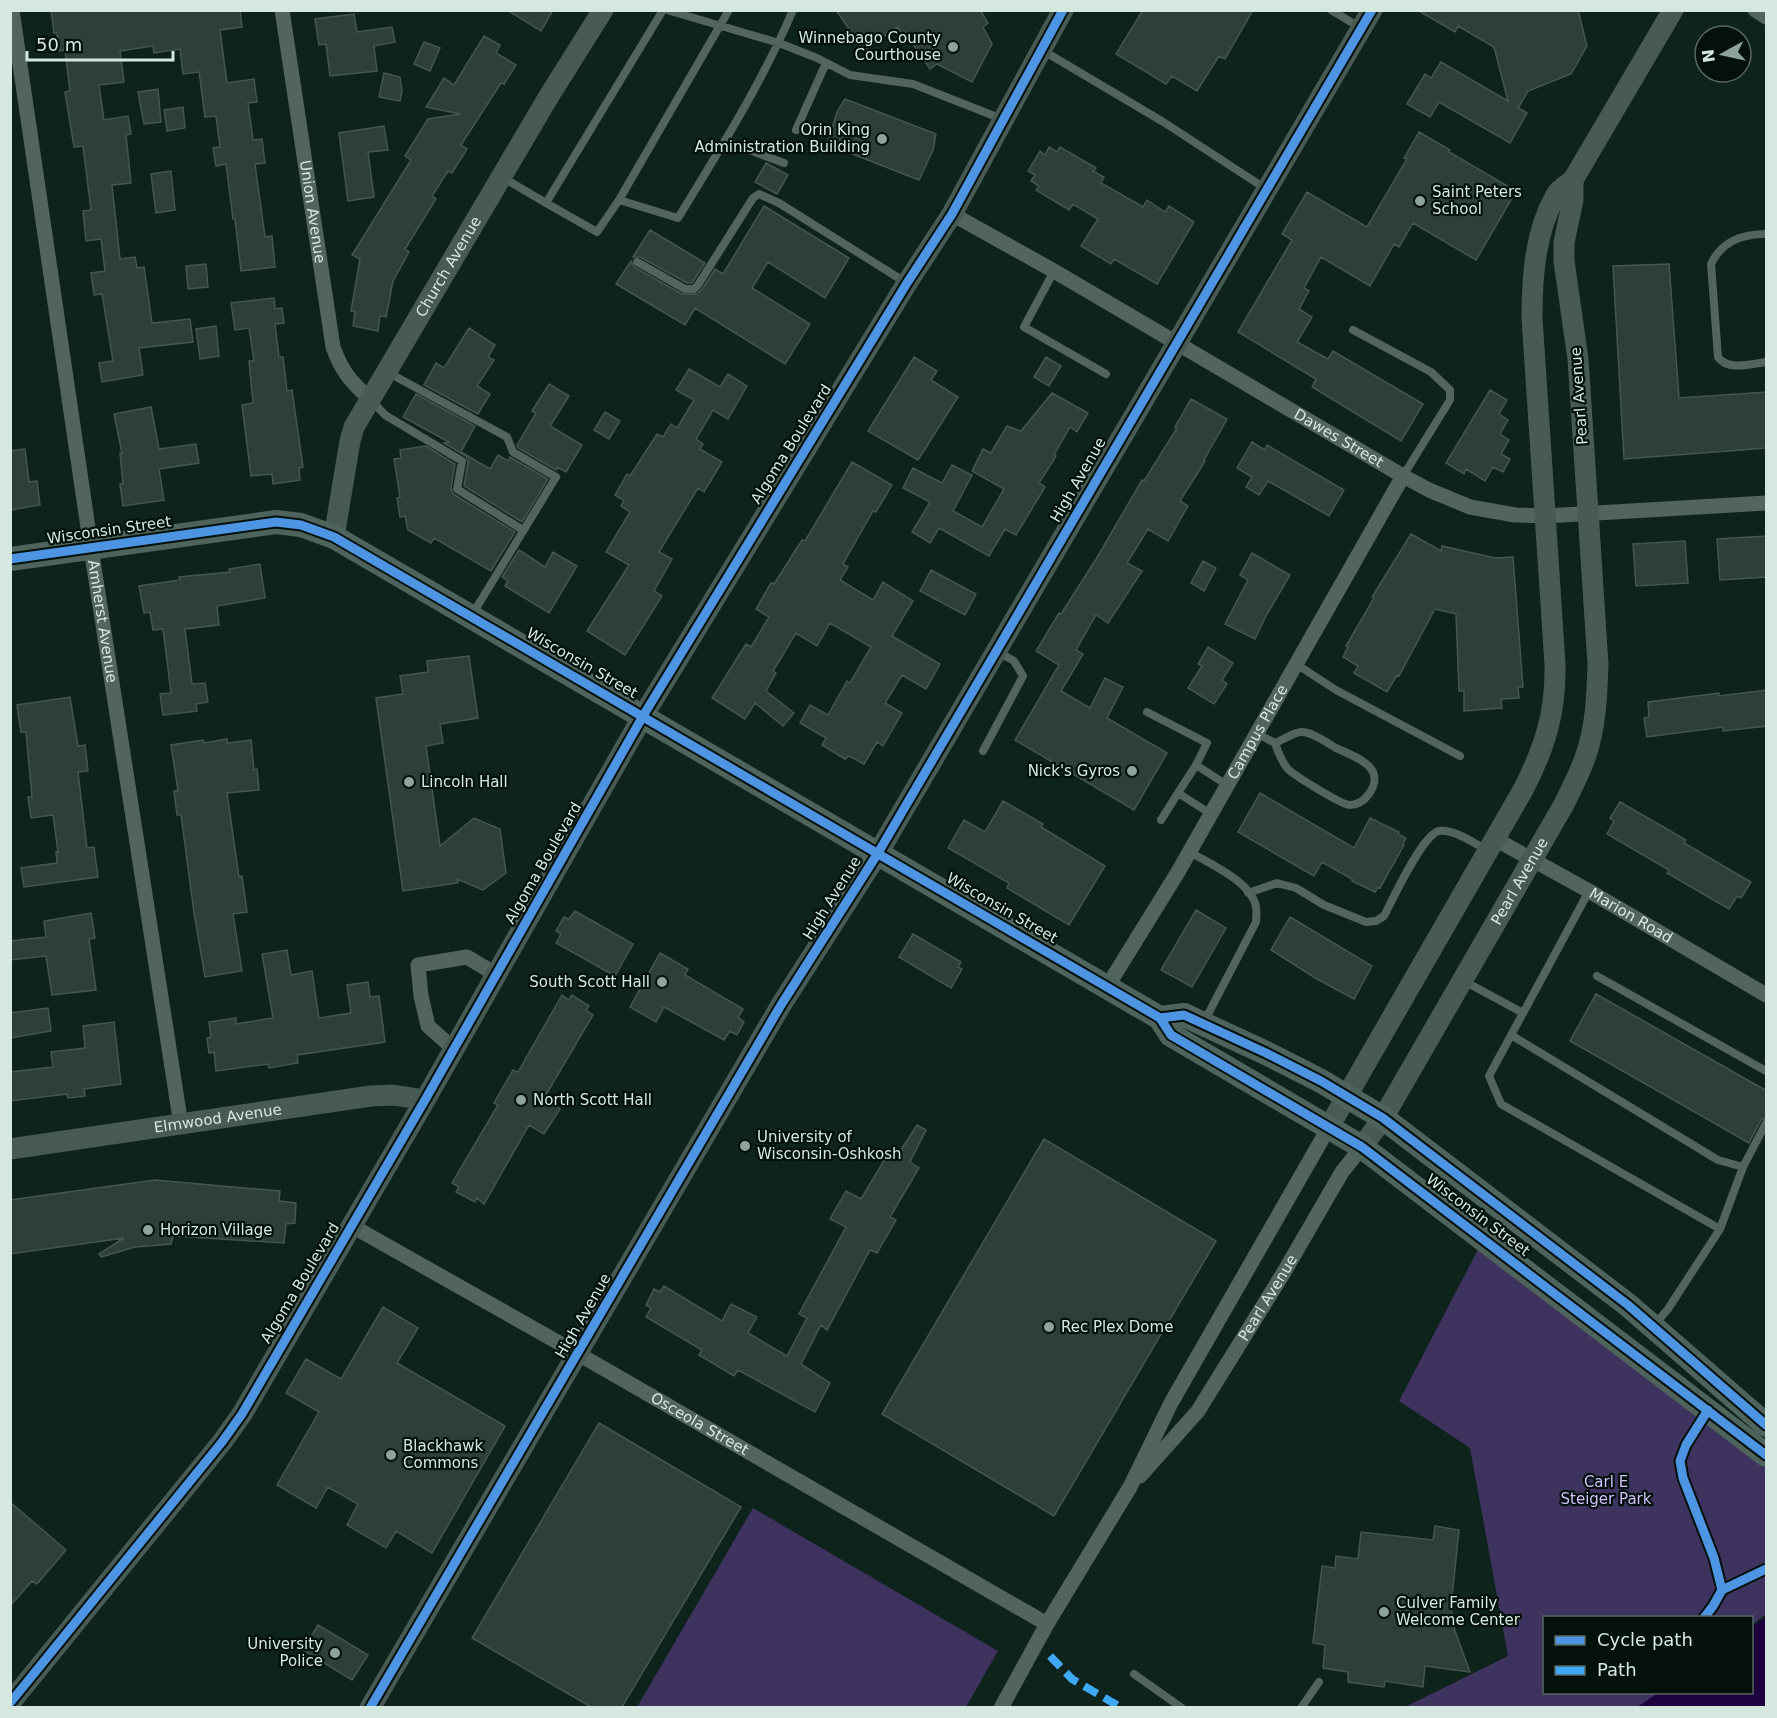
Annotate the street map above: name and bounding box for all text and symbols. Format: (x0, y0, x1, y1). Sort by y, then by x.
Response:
scale bar (27, 24, 172, 62)
north arrow (1693, 24, 1753, 84)
place label: Winnebago County Courthouse (798, 29, 941, 64)
text: 50 m (36, 34, 82, 55)
marker: Winnebago County Courthouse (946, 40, 960, 54)
text: N (1698, 48, 1719, 64)
place label: Orin King Administration Building (695, 121, 870, 156)
marker: Orin King Administration Building (875, 132, 889, 146)
street label: Union Avenue (296, 159, 329, 264)
place label: Saint Peters School (1432, 183, 1522, 218)
marker: Saint Peters School (1413, 194, 1427, 208)
street label: Church Avenue (412, 213, 485, 320)
street label: Pearl Avenue (1567, 347, 1591, 445)
street label: Algoma Boulevard (747, 381, 835, 507)
street label: Dawes Street (1291, 405, 1387, 471)
street label: High Avenue (1046, 434, 1110, 526)
street label: Wisconsin Street (46, 512, 172, 548)
street label: Amherst Avenue (84, 559, 121, 684)
street label: Wisconsin Street (523, 624, 641, 702)
street label: Campus Place (1223, 682, 1291, 783)
place label: Nick's Gyros (1028, 762, 1120, 780)
marker: Nick's Gyros (1125, 764, 1139, 778)
place label: Lincoln Hall (421, 773, 508, 791)
marker: Lincoln Hall (402, 775, 416, 789)
street label: Algoma Boulevard (501, 799, 585, 927)
street label: Pearl Avenue (1487, 834, 1552, 928)
street label: High Avenue (799, 853, 865, 943)
street label: Wisconsin Street (943, 869, 1061, 947)
street label: Marion Road (1586, 884, 1676, 947)
place label: South Scott Hall (529, 973, 650, 991)
marker: South Scott Hall (655, 975, 669, 989)
place label: North Scott Hall (533, 1091, 652, 1109)
marker: North Scott Hall (514, 1093, 528, 1107)
street label: Elmwood Avenue (153, 1100, 283, 1137)
place label: University of Wisconsin-Oshkosh (757, 1128, 902, 1163)
marker: University of Wisconsin-Oshkosh (738, 1139, 752, 1153)
street label: Wisconsin Street (1423, 1170, 1534, 1260)
street label: Algoma Boulevard (257, 1219, 343, 1347)
place label: Horizon Village (160, 1221, 273, 1239)
marker: Horizon Village (141, 1223, 155, 1237)
street label: Pearl Avenue (1235, 1252, 1301, 1344)
street label: High Avenue (551, 1270, 615, 1362)
place label: Rec Plex Dome (1061, 1318, 1173, 1336)
marker: Rec Plex Dome (1042, 1320, 1056, 1334)
street label: Osceola Street (647, 1389, 752, 1459)
place label: Blackhawk Commons (403, 1437, 484, 1472)
marker: Blackhawk Commons (384, 1448, 398, 1462)
park label: Carl E Steiger Park (1561, 1473, 1652, 1508)
place label: Culver Family Welcome Center (1396, 1594, 1521, 1629)
marker: Culver Family Welcome Center (1377, 1605, 1391, 1619)
legend (1543, 1616, 1753, 1694)
text: Cycle path (1597, 1629, 1693, 1650)
place label: University Police (247, 1635, 323, 1670)
marker: University Police (328, 1646, 342, 1660)
text: Path (1597, 1659, 1637, 1680)

